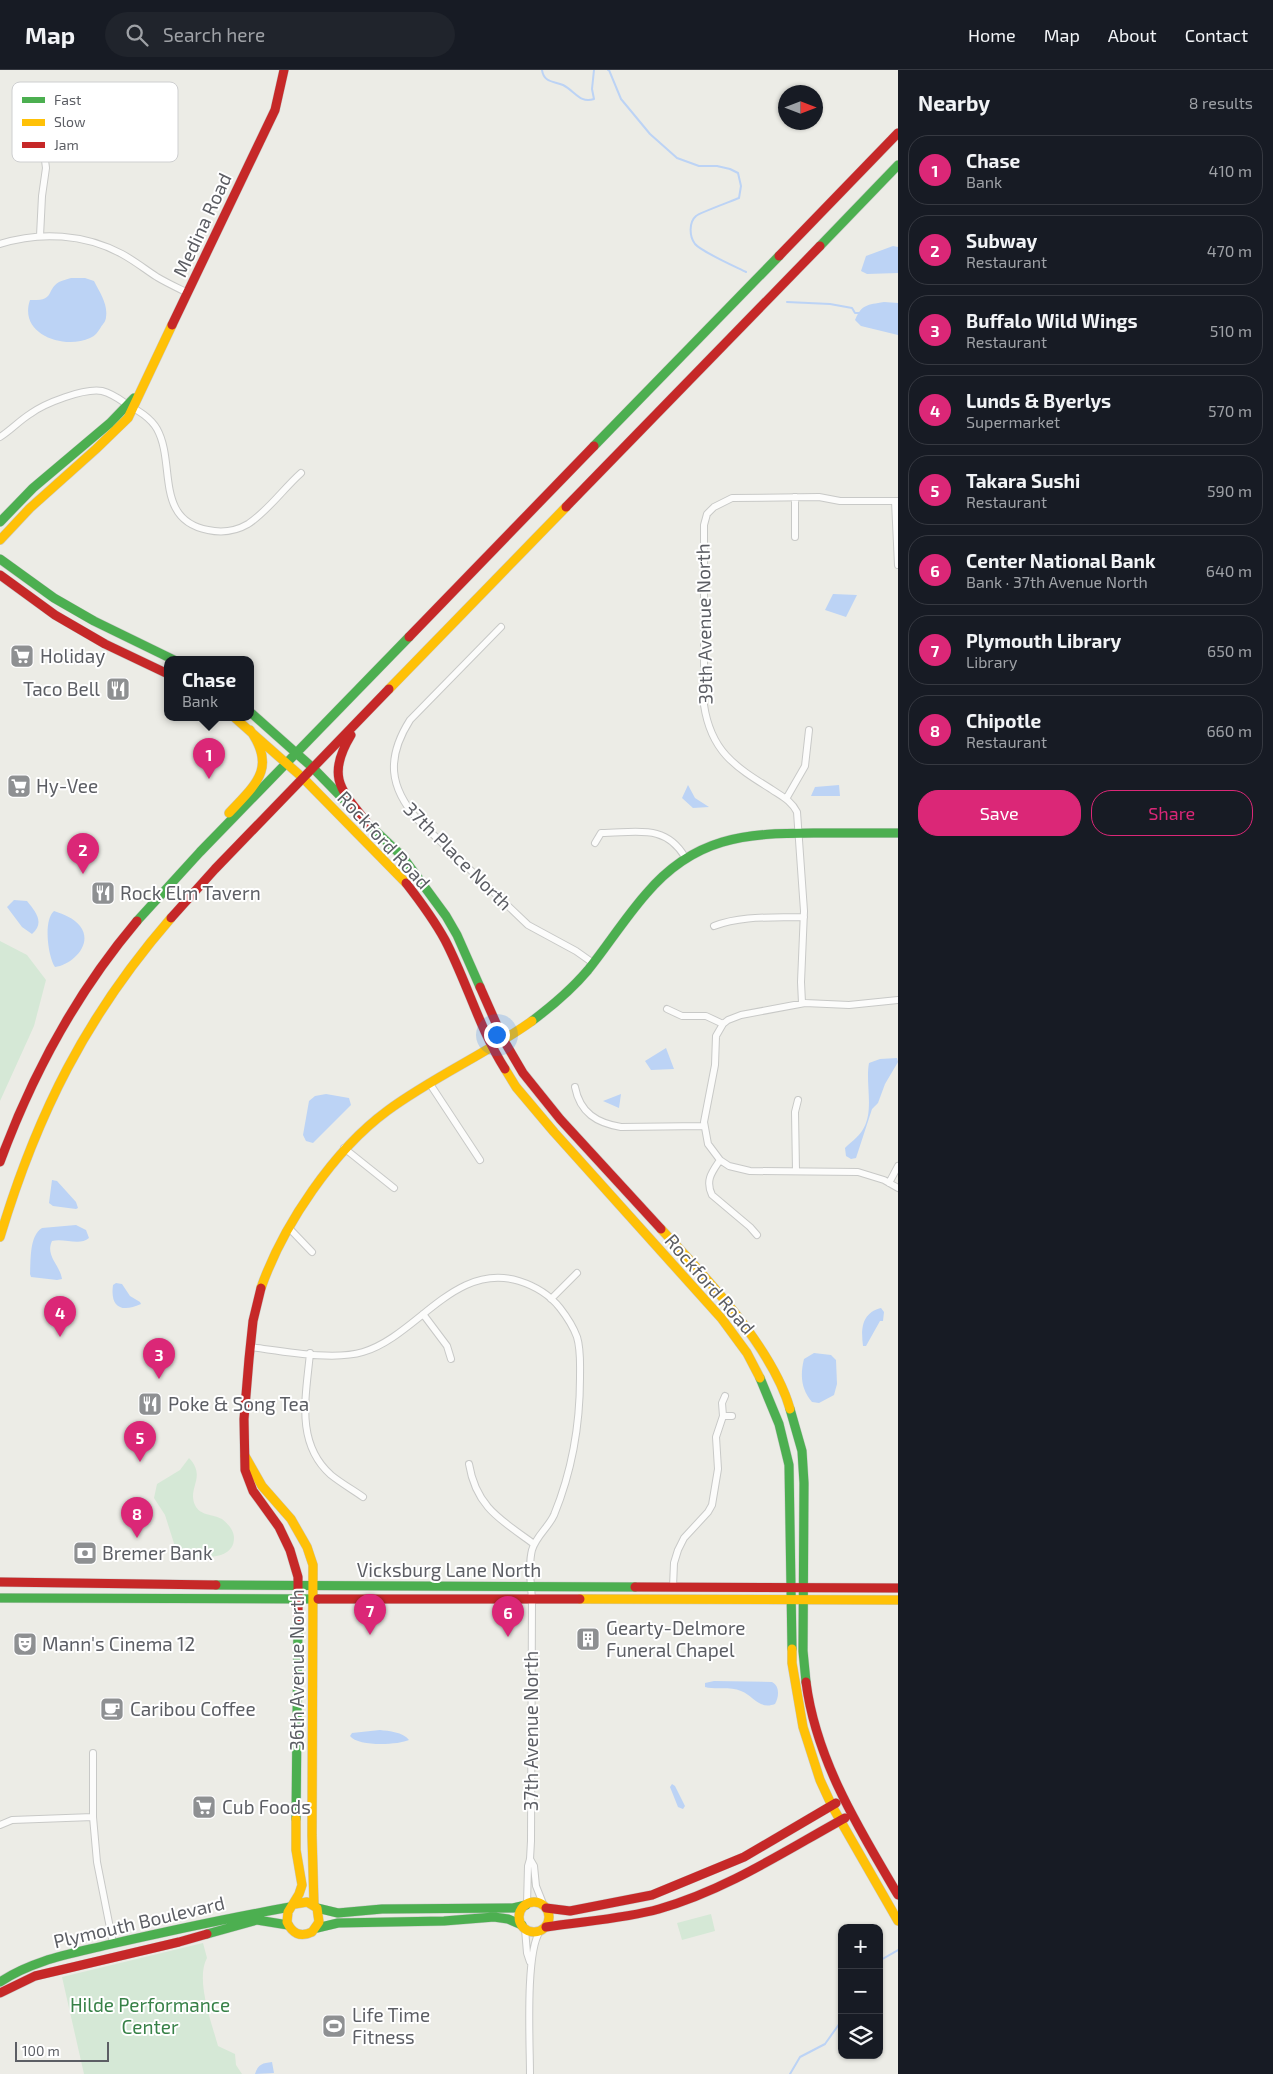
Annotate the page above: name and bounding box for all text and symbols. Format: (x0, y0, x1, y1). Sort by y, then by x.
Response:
search box (105, 12, 455, 57)
text: Map (25, 20, 75, 49)
icon: search (123, 21, 151, 49)
text: Search here (163, 23, 265, 46)
text: Home (968, 24, 1016, 46)
text: Map (1044, 24, 1080, 46)
text: About (1108, 24, 1157, 46)
text: Contact (1185, 24, 1248, 46)
legend (12, 82, 178, 162)
north arrow (778, 85, 823, 130)
text: Nearby (918, 90, 990, 115)
text: Fast (54, 91, 81, 108)
text: 8 results (1189, 93, 1253, 112)
text: Slow (54, 113, 86, 130)
text: Jam (54, 136, 79, 153)
text: Chase (966, 149, 1020, 172)
text: 1 (932, 161, 938, 180)
text: 410 m (1209, 161, 1252, 180)
street label: Medina Road (167, 169, 236, 280)
text: Bank (966, 172, 1002, 191)
text: Subway (966, 229, 1037, 252)
text: 2 (930, 241, 940, 260)
text: 470 m (1207, 241, 1252, 260)
text: Restaurant (966, 252, 1047, 271)
text: Buffalo Wild Wings (966, 309, 1138, 332)
text: 3 (930, 321, 940, 340)
text: 510 m (1210, 321, 1252, 340)
text: Restaurant (966, 332, 1047, 351)
text: Lunds & Byerlys (966, 389, 1111, 412)
text: 4 (930, 401, 940, 420)
text: 570 m (1208, 401, 1252, 420)
text: Supermarket (966, 412, 1060, 431)
text: Takara Sushi (966, 469, 1080, 492)
text: 5 (931, 481, 939, 500)
text: 590 m (1207, 481, 1252, 500)
text: Restaurant (966, 492, 1047, 511)
street label: 39th Avenue North (691, 543, 716, 705)
text: Center National Bank (966, 549, 1156, 572)
text: 6 (930, 561, 940, 580)
text: 640 m (1206, 561, 1252, 580)
text: Bank · 37th Avenue North (966, 572, 1148, 591)
text: Plymouth Library (966, 629, 1121, 652)
text: 7 (931, 641, 939, 660)
text: 650 m (1207, 641, 1252, 660)
supermarket icon: Holiday (9, 643, 35, 669)
place label: Holiday (40, 644, 105, 667)
text: Library (966, 652, 1017, 671)
popup (164, 656, 254, 721)
text: Chase (182, 668, 236, 691)
restaurant icon: Taco Bell (105, 676, 131, 702)
place label: Taco Bell (23, 677, 100, 700)
text: Bank (182, 691, 218, 710)
text: Chipotle (966, 709, 1041, 732)
text: 8 (930, 721, 940, 740)
text: 660 m (1206, 721, 1252, 740)
text: Restaurant (966, 732, 1047, 751)
pin: 1 (193, 738, 225, 779)
supermarket icon: Hy-Vee (6, 773, 32, 799)
place label: Hy-Vee (36, 774, 98, 797)
street label: Rockford Road (333, 786, 436, 893)
button: Save (918, 790, 1081, 836)
button: Share (1091, 790, 1253, 836)
street label: 37th Place North (399, 797, 517, 915)
pin: 2 (67, 833, 99, 874)
restaurant icon: Rock Elm Tavern (90, 880, 116, 906)
place label: Rock Elm Tavern (120, 881, 261, 904)
your location (484, 1022, 510, 1048)
street label: Rockford Road (661, 1229, 760, 1339)
pin: 4 (44, 1296, 76, 1337)
pin: 3 (143, 1338, 175, 1379)
restaurant icon: Poke & Song Tea (137, 1391, 163, 1417)
place label: Poke & Song Tea (168, 1392, 309, 1415)
pin: 5 (124, 1421, 156, 1462)
pin: 8 (121, 1497, 153, 1538)
bank icon: Bremer Bank (72, 1540, 98, 1566)
place label: Bremer Bank (102, 1541, 213, 1564)
street label: Vicksburg Lane North (357, 1558, 541, 1581)
street label: 36th Avenue North (285, 1589, 308, 1751)
pin: 7 (354, 1594, 386, 1635)
pin: 6 (492, 1596, 524, 1637)
place label: Gearty-Delmore Funeral Chapel (606, 1616, 745, 1661)
building icon: Gearty-Delmore Funeral Chapel (575, 1626, 601, 1652)
theatre icon: Mann's Cinema 12 (12, 1631, 38, 1657)
place label: Mann's Cinema 12 (42, 1632, 195, 1655)
street label: 37th Avenue North (519, 1651, 542, 1811)
cafe icon: Caribou Coffee (99, 1696, 125, 1722)
place label: Caribou Coffee (130, 1697, 256, 1720)
supermarket icon: Cub Foods (191, 1794, 217, 1820)
place label: Cub Foods (222, 1795, 311, 1818)
street label: Plymouth Boulevard (51, 1891, 227, 1952)
map controls (838, 1924, 883, 2059)
button: + (838, 1924, 883, 1969)
button: − (838, 1969, 883, 2014)
park label: Hilde Performance Center (70, 1993, 230, 2038)
place label: Life Time Fitness (352, 2003, 430, 2048)
sports icon: Life Time Fitness (321, 2013, 347, 2039)
button: layers (838, 2014, 883, 2059)
scale bar (15, 2039, 109, 2062)
text: 100 m (22, 2042, 60, 2059)

